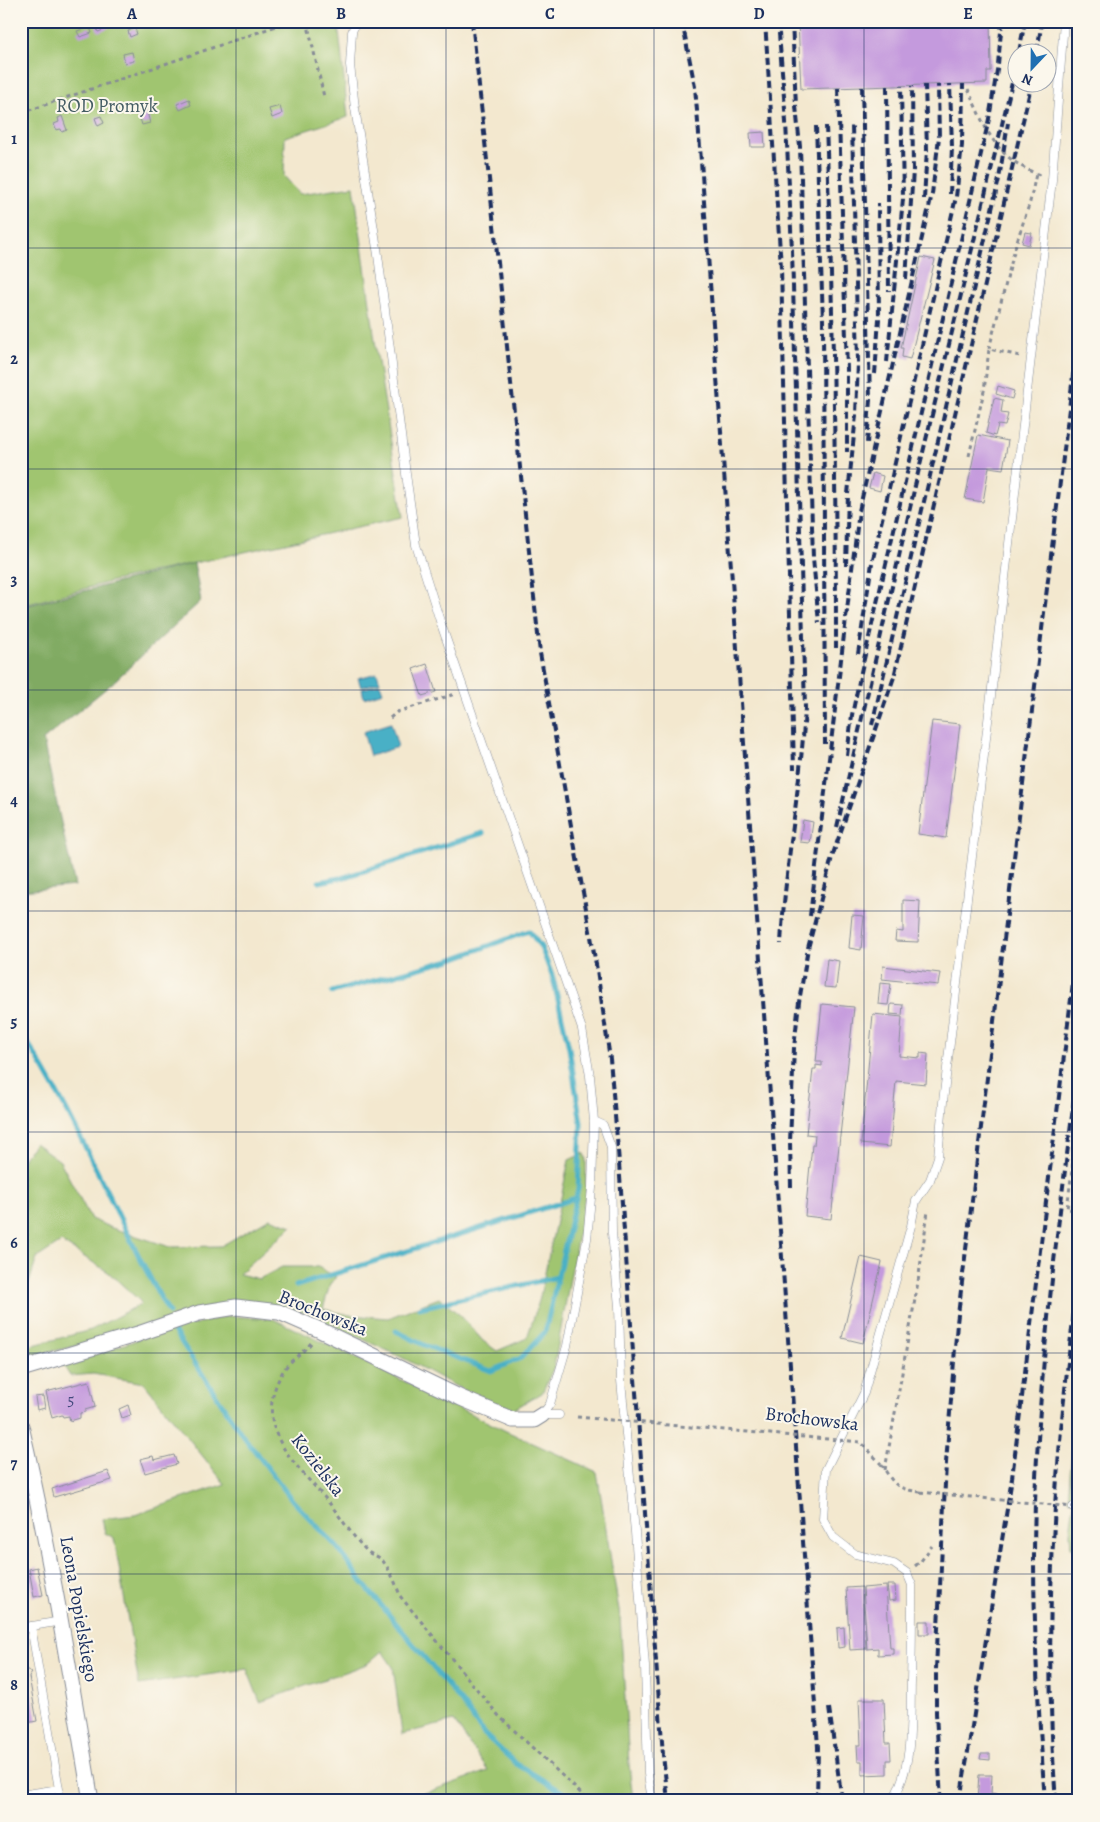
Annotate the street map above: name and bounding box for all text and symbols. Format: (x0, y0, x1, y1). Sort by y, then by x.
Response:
text: A (126, 3, 138, 25)
text: B (336, 3, 346, 25)
text: C (545, 3, 555, 25)
text: D (753, 3, 765, 25)
text: E (963, 3, 973, 25)
north arrow (1008, 42, 1058, 92)
text: N (1019, 69, 1036, 90)
park label: ROD Promyk (56, 93, 158, 119)
text: 1 (11, 128, 17, 150)
text: 2 (10, 348, 18, 370)
text: 3 (11, 569, 18, 591)
text: 4 (10, 790, 18, 812)
text: 5 (11, 1011, 18, 1033)
text: 6 (10, 1232, 18, 1254)
street label: Brochowska (275, 1283, 372, 1343)
house number: 5 (68, 1389, 75, 1411)
street label: Brochowska (764, 1400, 860, 1438)
street label: Kozielska (285, 1428, 351, 1502)
text: 7 (11, 1453, 18, 1475)
street label: Leona Popielskiego (53, 1534, 105, 1684)
text: 8 (10, 1674, 18, 1696)

